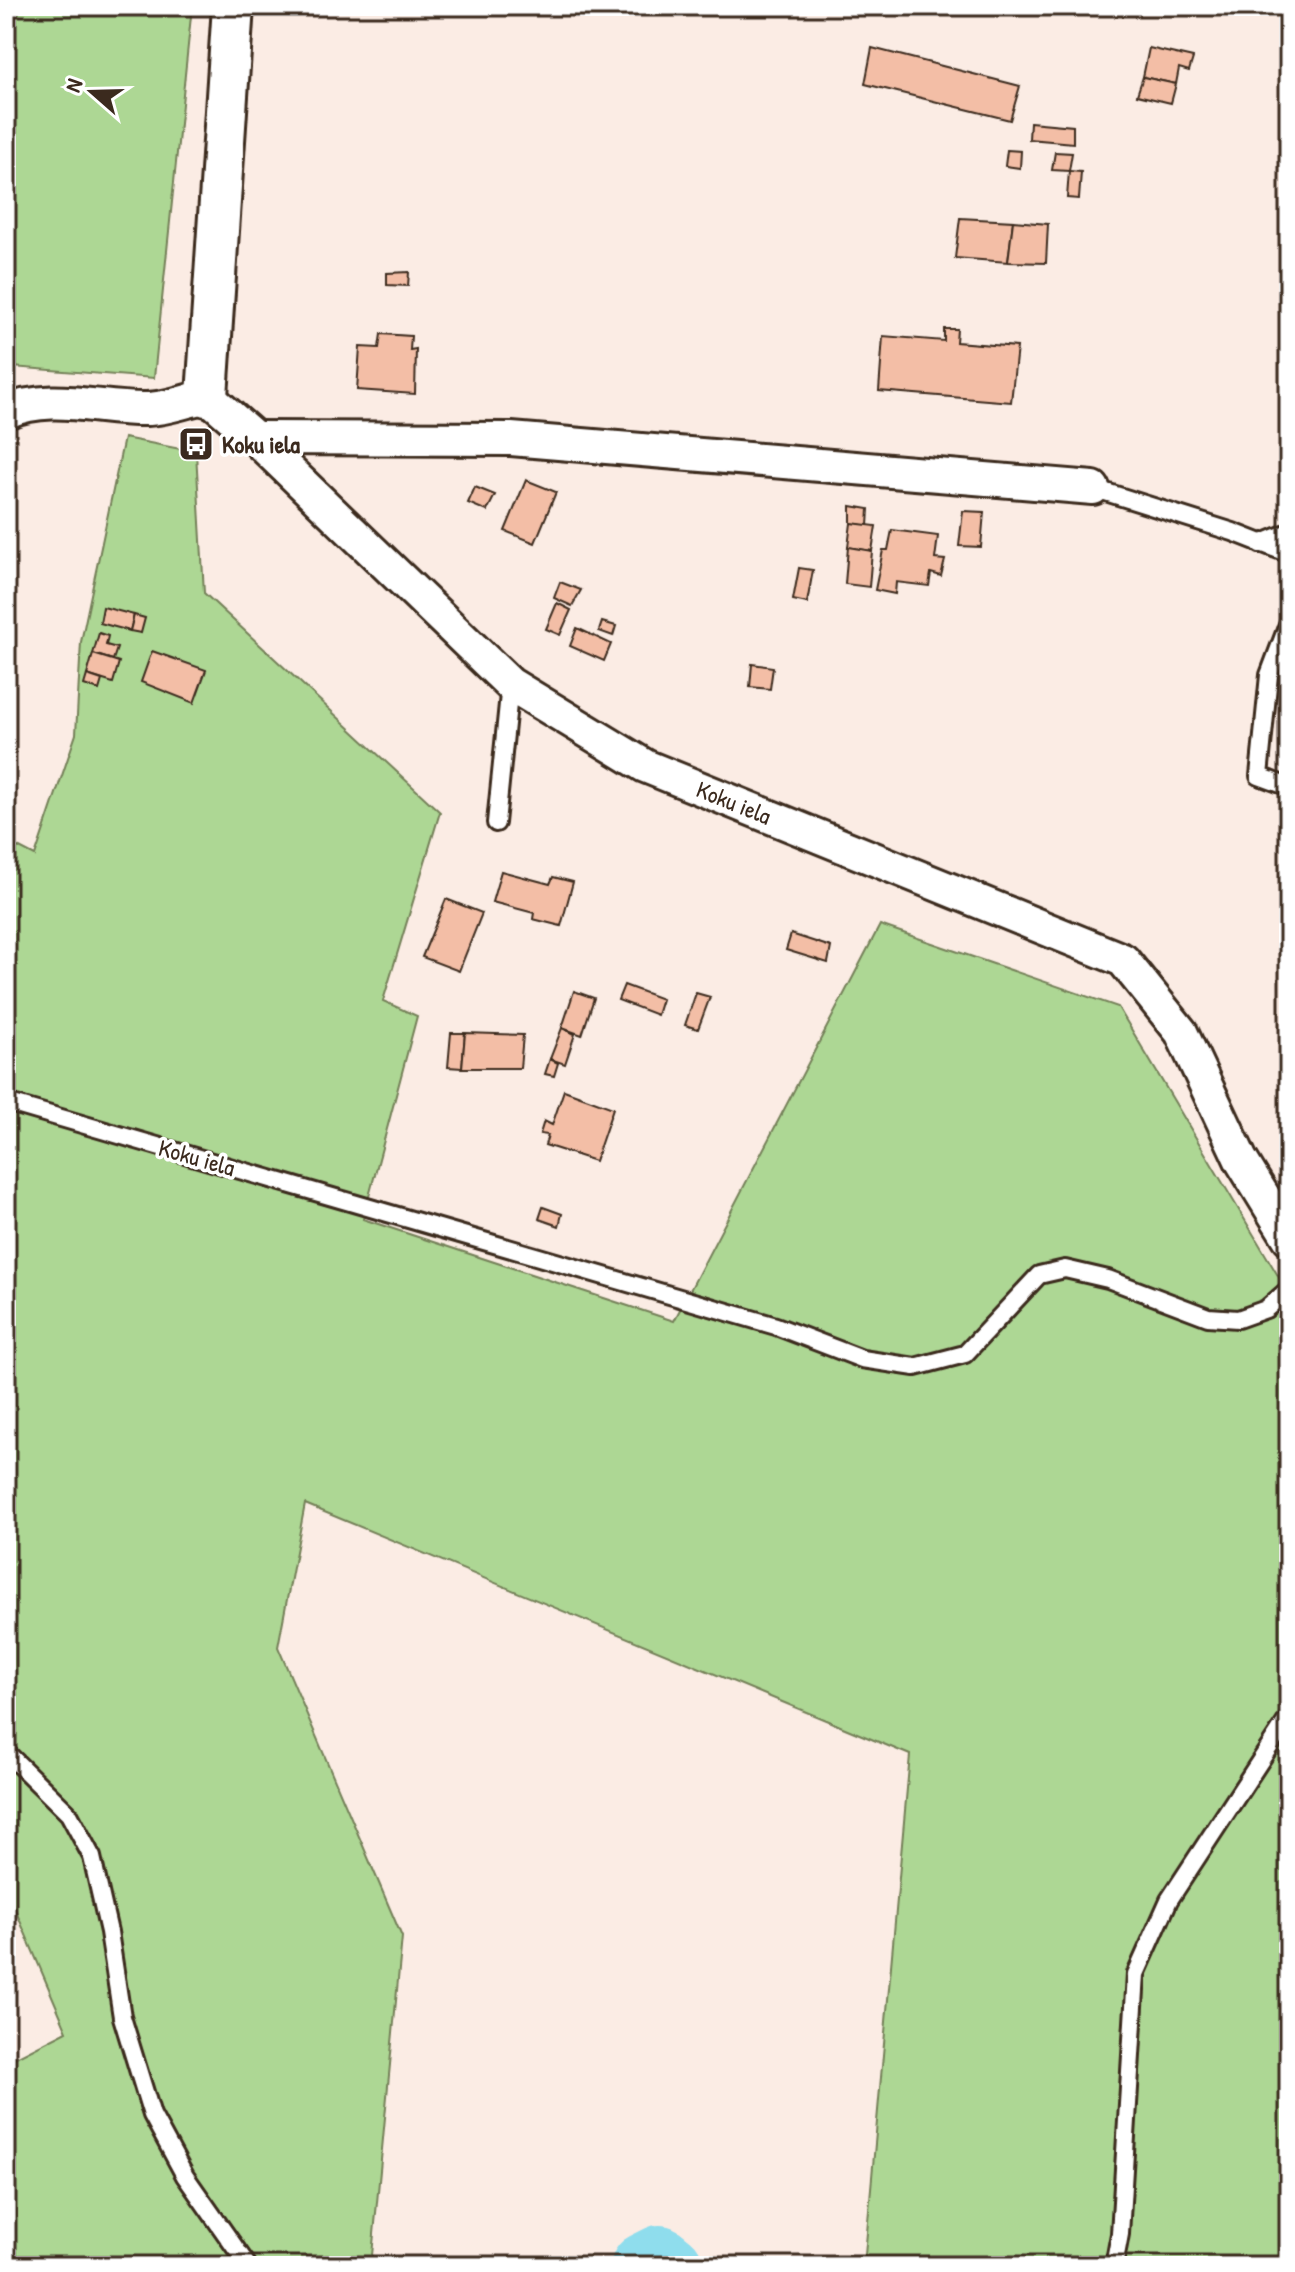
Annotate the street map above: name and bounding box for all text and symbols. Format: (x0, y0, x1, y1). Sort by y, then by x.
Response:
north arrow (52, 52, 132, 132)
text: N (57, 74, 89, 96)
bus stop icon: Koku iela (177, 425, 215, 463)
place label: Koku iela (222, 428, 301, 460)
street label: Koku iela (692, 773, 776, 831)
street label: Koku iela (155, 1131, 239, 1183)

